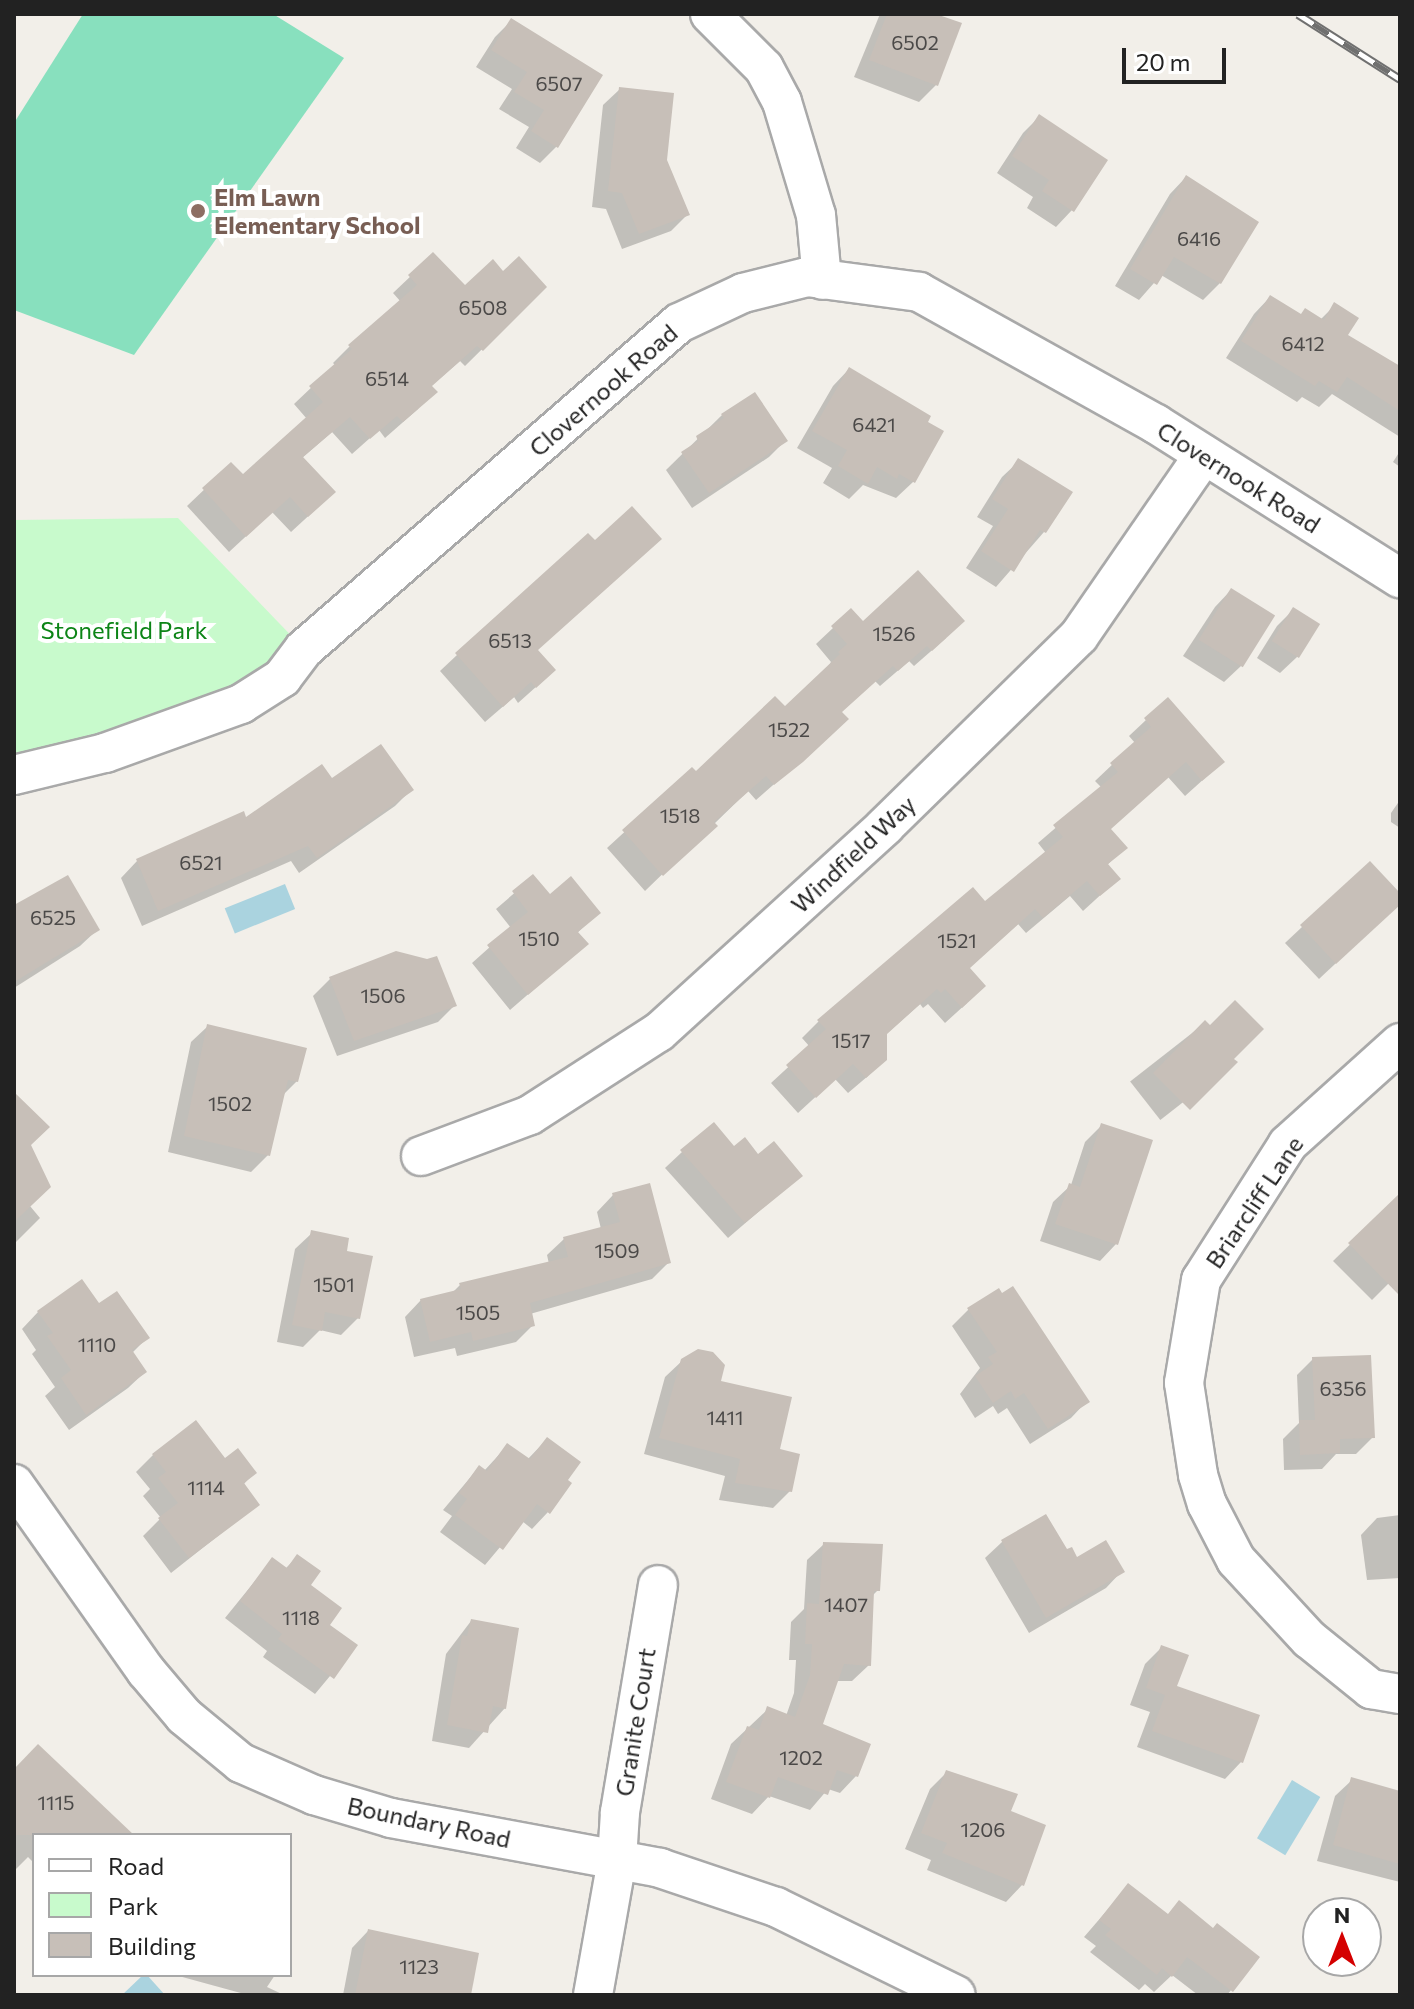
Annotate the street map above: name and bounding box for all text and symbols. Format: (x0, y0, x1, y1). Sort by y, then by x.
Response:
house number: 6502 (891, 30, 939, 54)
scale bar (1126, 32, 1230, 82)
text: 20 m (1136, 47, 1190, 76)
house number: 6507 (535, 71, 583, 95)
place label: Elm Lawn Elementary School (214, 183, 421, 239)
marker: Elm Lawn Elementary School (189, 202, 207, 220)
house number: 6416 (1177, 226, 1221, 250)
house number: 6508 (459, 295, 507, 319)
street label: Clovernook Road (523, 318, 683, 462)
house number: 6412 (1281, 331, 1325, 355)
house number: 6514 (365, 366, 409, 390)
house number: 6421 (852, 412, 896, 436)
street label: Clovernook Road (1152, 415, 1326, 539)
park label: Stonefield Park (40, 616, 208, 644)
house number: 1526 (872, 621, 916, 645)
house number: 6513 (488, 628, 532, 652)
house number: 1522 (768, 717, 810, 741)
street label: Windfield Way (785, 789, 921, 919)
house number: 1518 (660, 803, 700, 827)
house number: 6521 (179, 850, 223, 874)
house number: 6525 (30, 905, 76, 929)
house number: 1510 (518, 926, 560, 950)
house number: 1521 (937, 928, 977, 952)
house number: 1506 (360, 983, 406, 1007)
house number: 1517 (831, 1028, 871, 1052)
house number: 1502 (208, 1091, 252, 1115)
street label: Briarcliff Lane (1199, 1131, 1309, 1273)
house number: 1509 (594, 1238, 640, 1262)
house number: 1501 (313, 1272, 355, 1296)
house number: 1505 (456, 1300, 500, 1324)
house number: 1110 (78, 1332, 116, 1356)
house number: 6356 (1319, 1376, 1367, 1400)
house number: 1411 (706, 1405, 744, 1429)
house number: 1114 (187, 1475, 225, 1499)
house number: 1407 (824, 1592, 868, 1616)
house number: 1118 (282, 1605, 320, 1629)
street label: Granite Court (609, 1646, 661, 1798)
house number: 1202 (779, 1745, 823, 1769)
house number: 1115 (37, 1790, 75, 1814)
street label: Boundary Road (345, 1791, 513, 1853)
house number: 1206 (961, 1817, 1005, 1841)
legend (32, 1833, 292, 1977)
text: Road (108, 1851, 164, 1880)
text: Park (108, 1891, 158, 1920)
north arrow (1302, 1897, 1382, 1977)
text: N (1334, 1901, 1350, 1928)
text: Building (108, 1931, 196, 1960)
house number: 1123 (399, 1954, 439, 1978)

